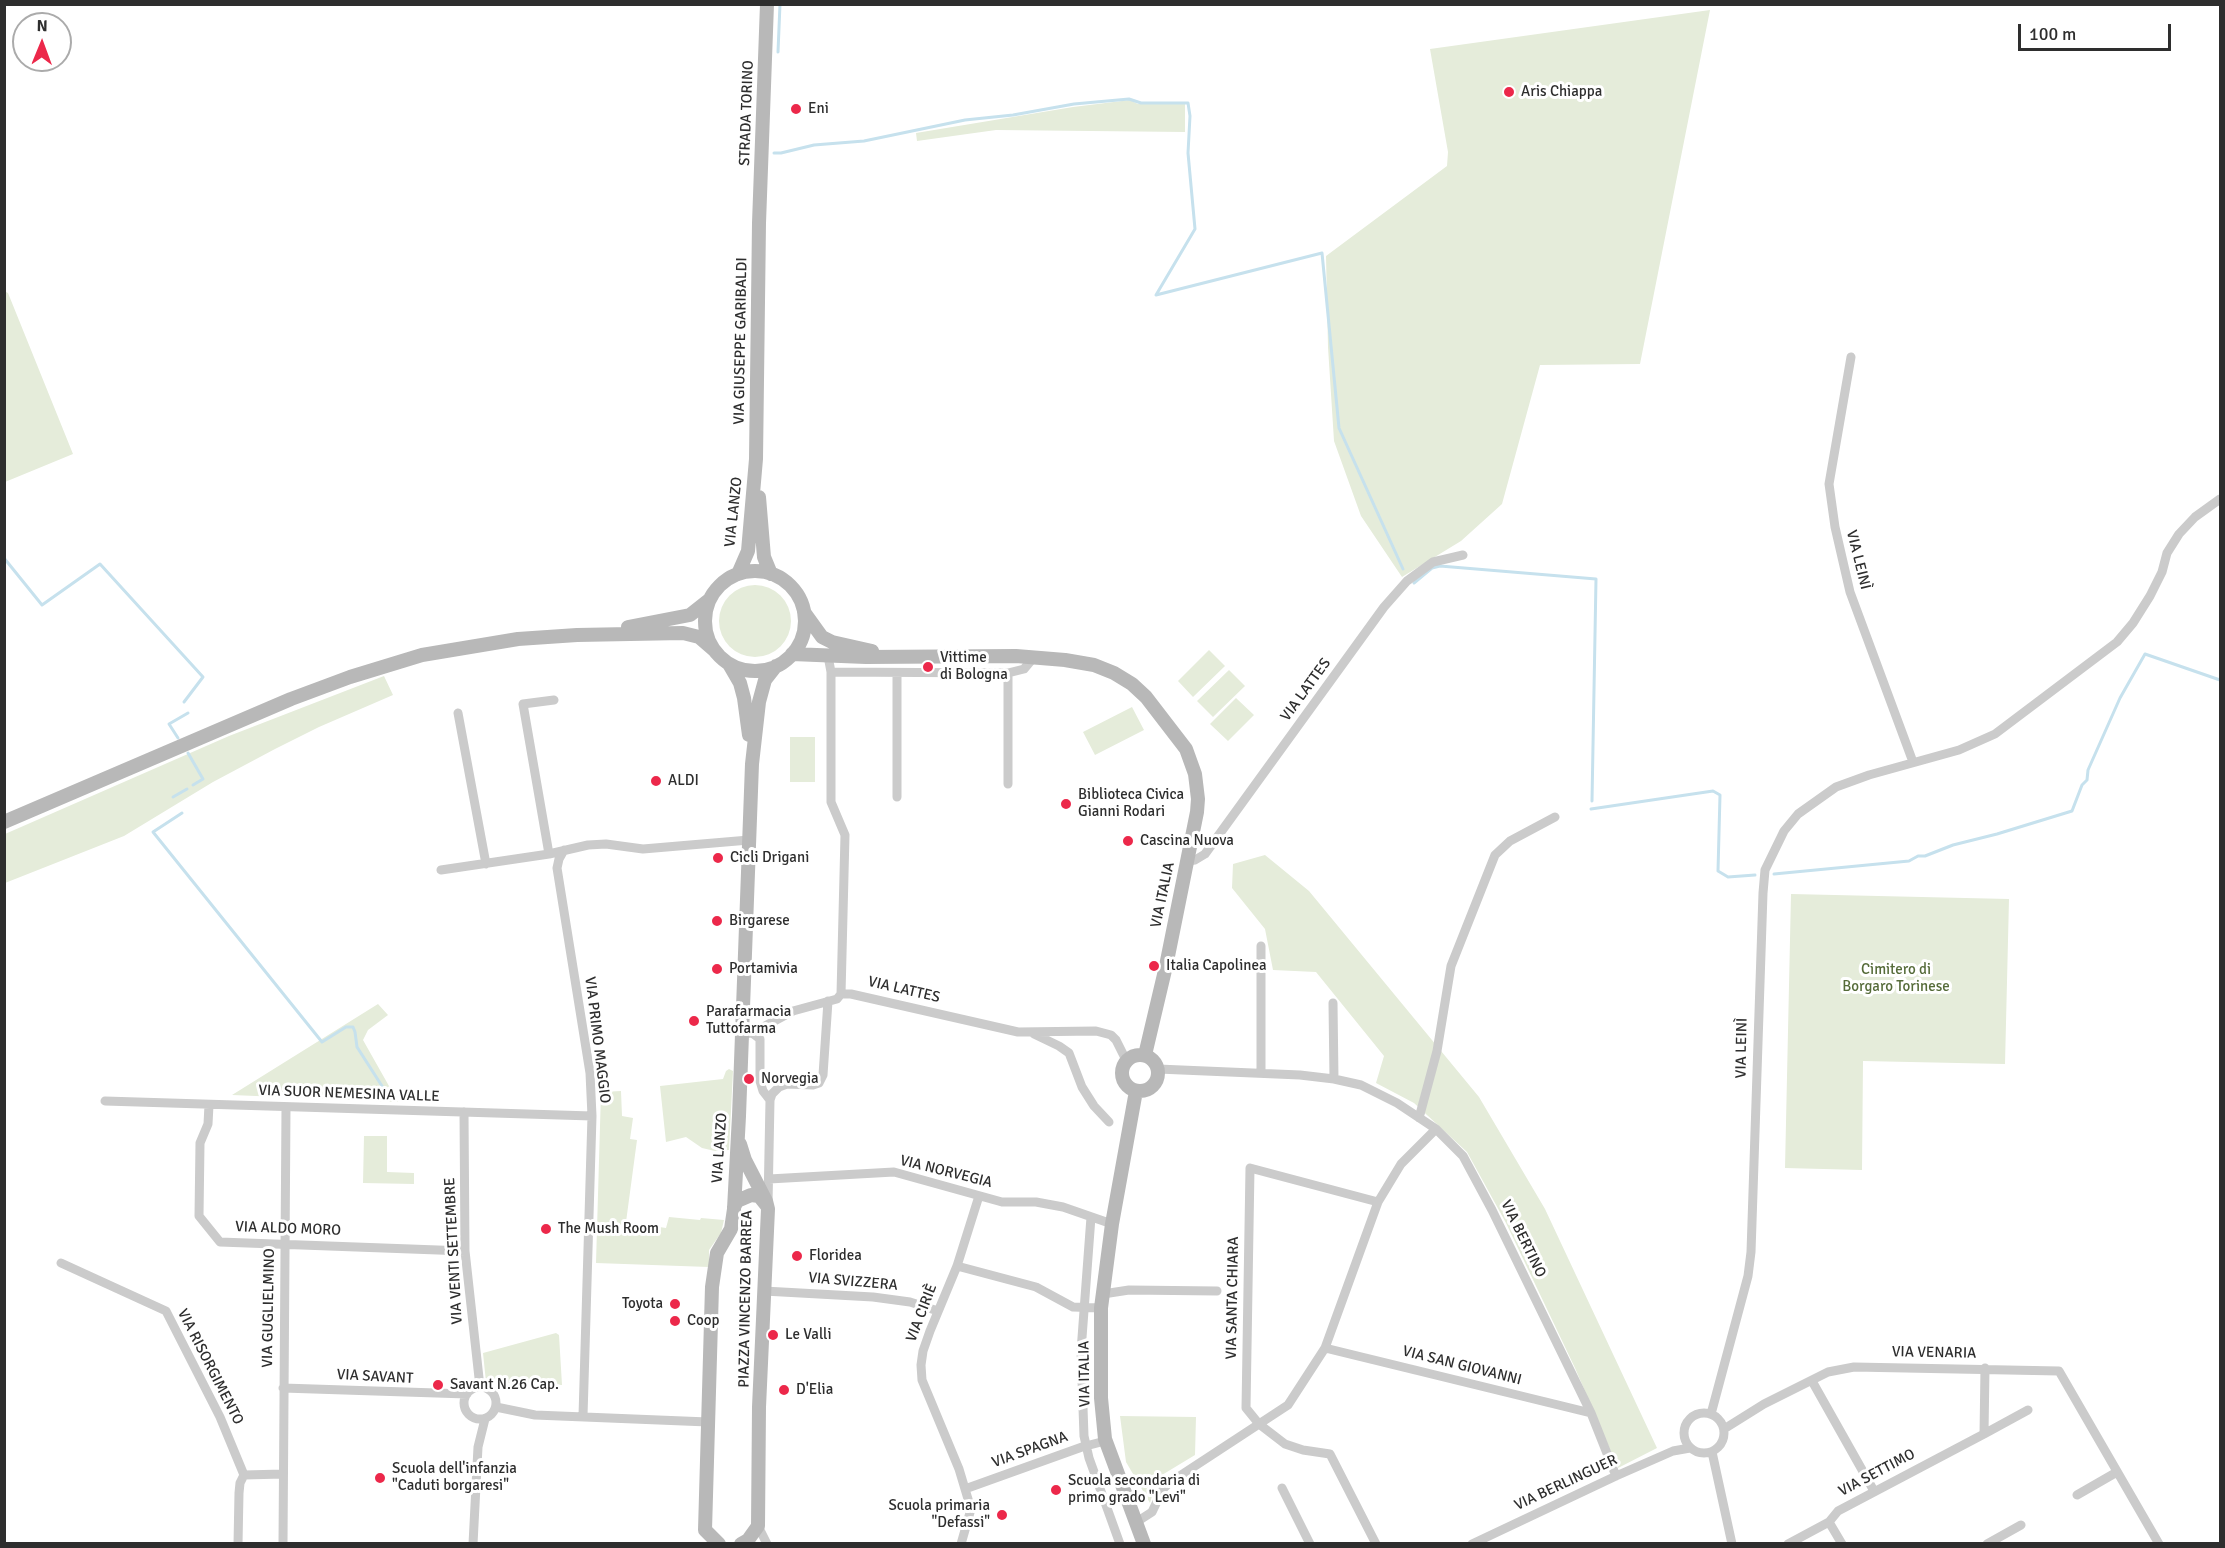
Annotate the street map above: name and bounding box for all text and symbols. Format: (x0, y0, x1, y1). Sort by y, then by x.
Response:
north arrow (12, 12, 72, 72)
scale bar (2021, 12, 2174, 50)
text: N (37, 16, 48, 36)
text: 100 m (2029, 23, 2076, 45)
street label: STRADA TORINO (736, 60, 758, 166)
place label: Aris Chiappa (1521, 83, 1602, 101)
marker: Aris Chiappa (1502, 85, 1516, 99)
place label: Eni (808, 100, 829, 118)
marker: Eni (789, 102, 803, 116)
street label: VIA GIUSEPPE GARIBALDI (731, 257, 751, 425)
street label: VIA LANZO (721, 476, 747, 548)
street label: VIA LEINÌ (1842, 528, 1874, 592)
place label: Vittime di Bologna (940, 649, 1008, 684)
street label: VIA LATTES (1277, 655, 1335, 725)
marker: Vittime di Bologna (921, 660, 935, 674)
place label: ALDI (668, 772, 699, 790)
marker: ALDI (649, 774, 663, 788)
place label: Biblioteca Civica Gianni Rodari (1078, 786, 1184, 821)
marker: Biblioteca Civica Gianni Rodari (1059, 797, 1073, 811)
place label: Cascina Nuova (1140, 832, 1234, 850)
marker: Cascina Nuova (1121, 834, 1135, 848)
place label: Cicli Drigani (730, 849, 809, 867)
marker: Cicli Drigani (711, 851, 725, 865)
street label: VIA ITALIA (1147, 860, 1179, 930)
place label: Birgarese (729, 912, 790, 930)
marker: Birgarese (710, 914, 724, 928)
place label: Italia Capolinea (1166, 957, 1267, 975)
marker: Italia Capolinea (1147, 959, 1161, 973)
place label: Portamivia (729, 960, 798, 978)
park label: Cimitero di Borgaro Torinese (1842, 961, 1950, 996)
marker: Portamivia (710, 962, 724, 976)
street label: VIA LATTES (866, 973, 942, 1007)
street label: VIA PRIMO MAGGIO (580, 976, 614, 1104)
place label: Parafarmacia Tuttofarma (706, 1003, 791, 1038)
marker: Parafarmacia Tuttofarma (687, 1014, 701, 1028)
street label: VIA LEINÌ (1732, 1018, 1752, 1078)
place label: Norvegia (761, 1070, 819, 1088)
marker: Norvegia (742, 1072, 756, 1086)
street label: VIA SUOR NEMESINA VALLE (258, 1082, 440, 1106)
street label: VIA LANZO (709, 1112, 731, 1184)
street label: VIA NORVEGIA (898, 1152, 994, 1192)
street label: VIA VENTI SETTEMBRE (441, 1177, 467, 1325)
street label: VIA BERTINO (1497, 1197, 1549, 1281)
street label: PIAZZA VINCENZO BARREA (735, 1210, 757, 1388)
street label: VIA ALDO MORO (235, 1218, 341, 1240)
place label: The Mush Room (558, 1220, 659, 1238)
marker: The Mush Room (539, 1222, 553, 1236)
street label: VIA SANTA CHIARA (1223, 1236, 1243, 1360)
place label: Floridea (809, 1247, 862, 1265)
street label: VIA GUGLIELMINO (259, 1248, 279, 1368)
marker: Floridea (790, 1249, 804, 1263)
street label: VIA SVIZZERA (807, 1269, 899, 1295)
street label: VIA CIRIÈ (903, 1281, 941, 1345)
place label: Toyota (622, 1295, 663, 1313)
marker: Toyota (668, 1297, 682, 1311)
street label: VIA RISORGIMENTO (173, 1306, 247, 1428)
place label: Coop (687, 1312, 719, 1330)
marker: Coop (668, 1314, 682, 1328)
place label: Le Valli (785, 1326, 832, 1344)
marker: Le Valli (766, 1328, 780, 1342)
street label: VIA ITALIA (1075, 1340, 1095, 1408)
street label: VIA SAN GIOVANNI (1401, 1343, 1523, 1389)
street label: VIA VENARIA (1892, 1343, 1976, 1363)
street label: VIA SAVANT (336, 1366, 414, 1388)
place label: Savant N.26 Cap. (450, 1376, 559, 1394)
marker: Savant N.26 Cap. (431, 1378, 445, 1392)
place label: D'Elia (796, 1381, 833, 1399)
marker: D'Elia (777, 1383, 791, 1397)
street label: VIA SPAGNA (990, 1428, 1070, 1472)
street label: VIA SETTIMO (1836, 1445, 1918, 1501)
street label: VIA BERLINGUER (1512, 1451, 1620, 1515)
place label: Scuola dell'infanzia "Caduti borgaresi" (392, 1460, 517, 1495)
marker: Scuola dell'infanzia "Caduti borgaresi" (373, 1471, 387, 1485)
place label: Scuola secondaria di primo grado "Levi" (1068, 1472, 1200, 1507)
marker: Scuola secondaria di primo grado "Levi" (1049, 1483, 1063, 1497)
place label: Scuola primaria "Defassi" (888, 1497, 990, 1532)
marker: Scuola primaria "Defassi" (995, 1508, 1009, 1522)

